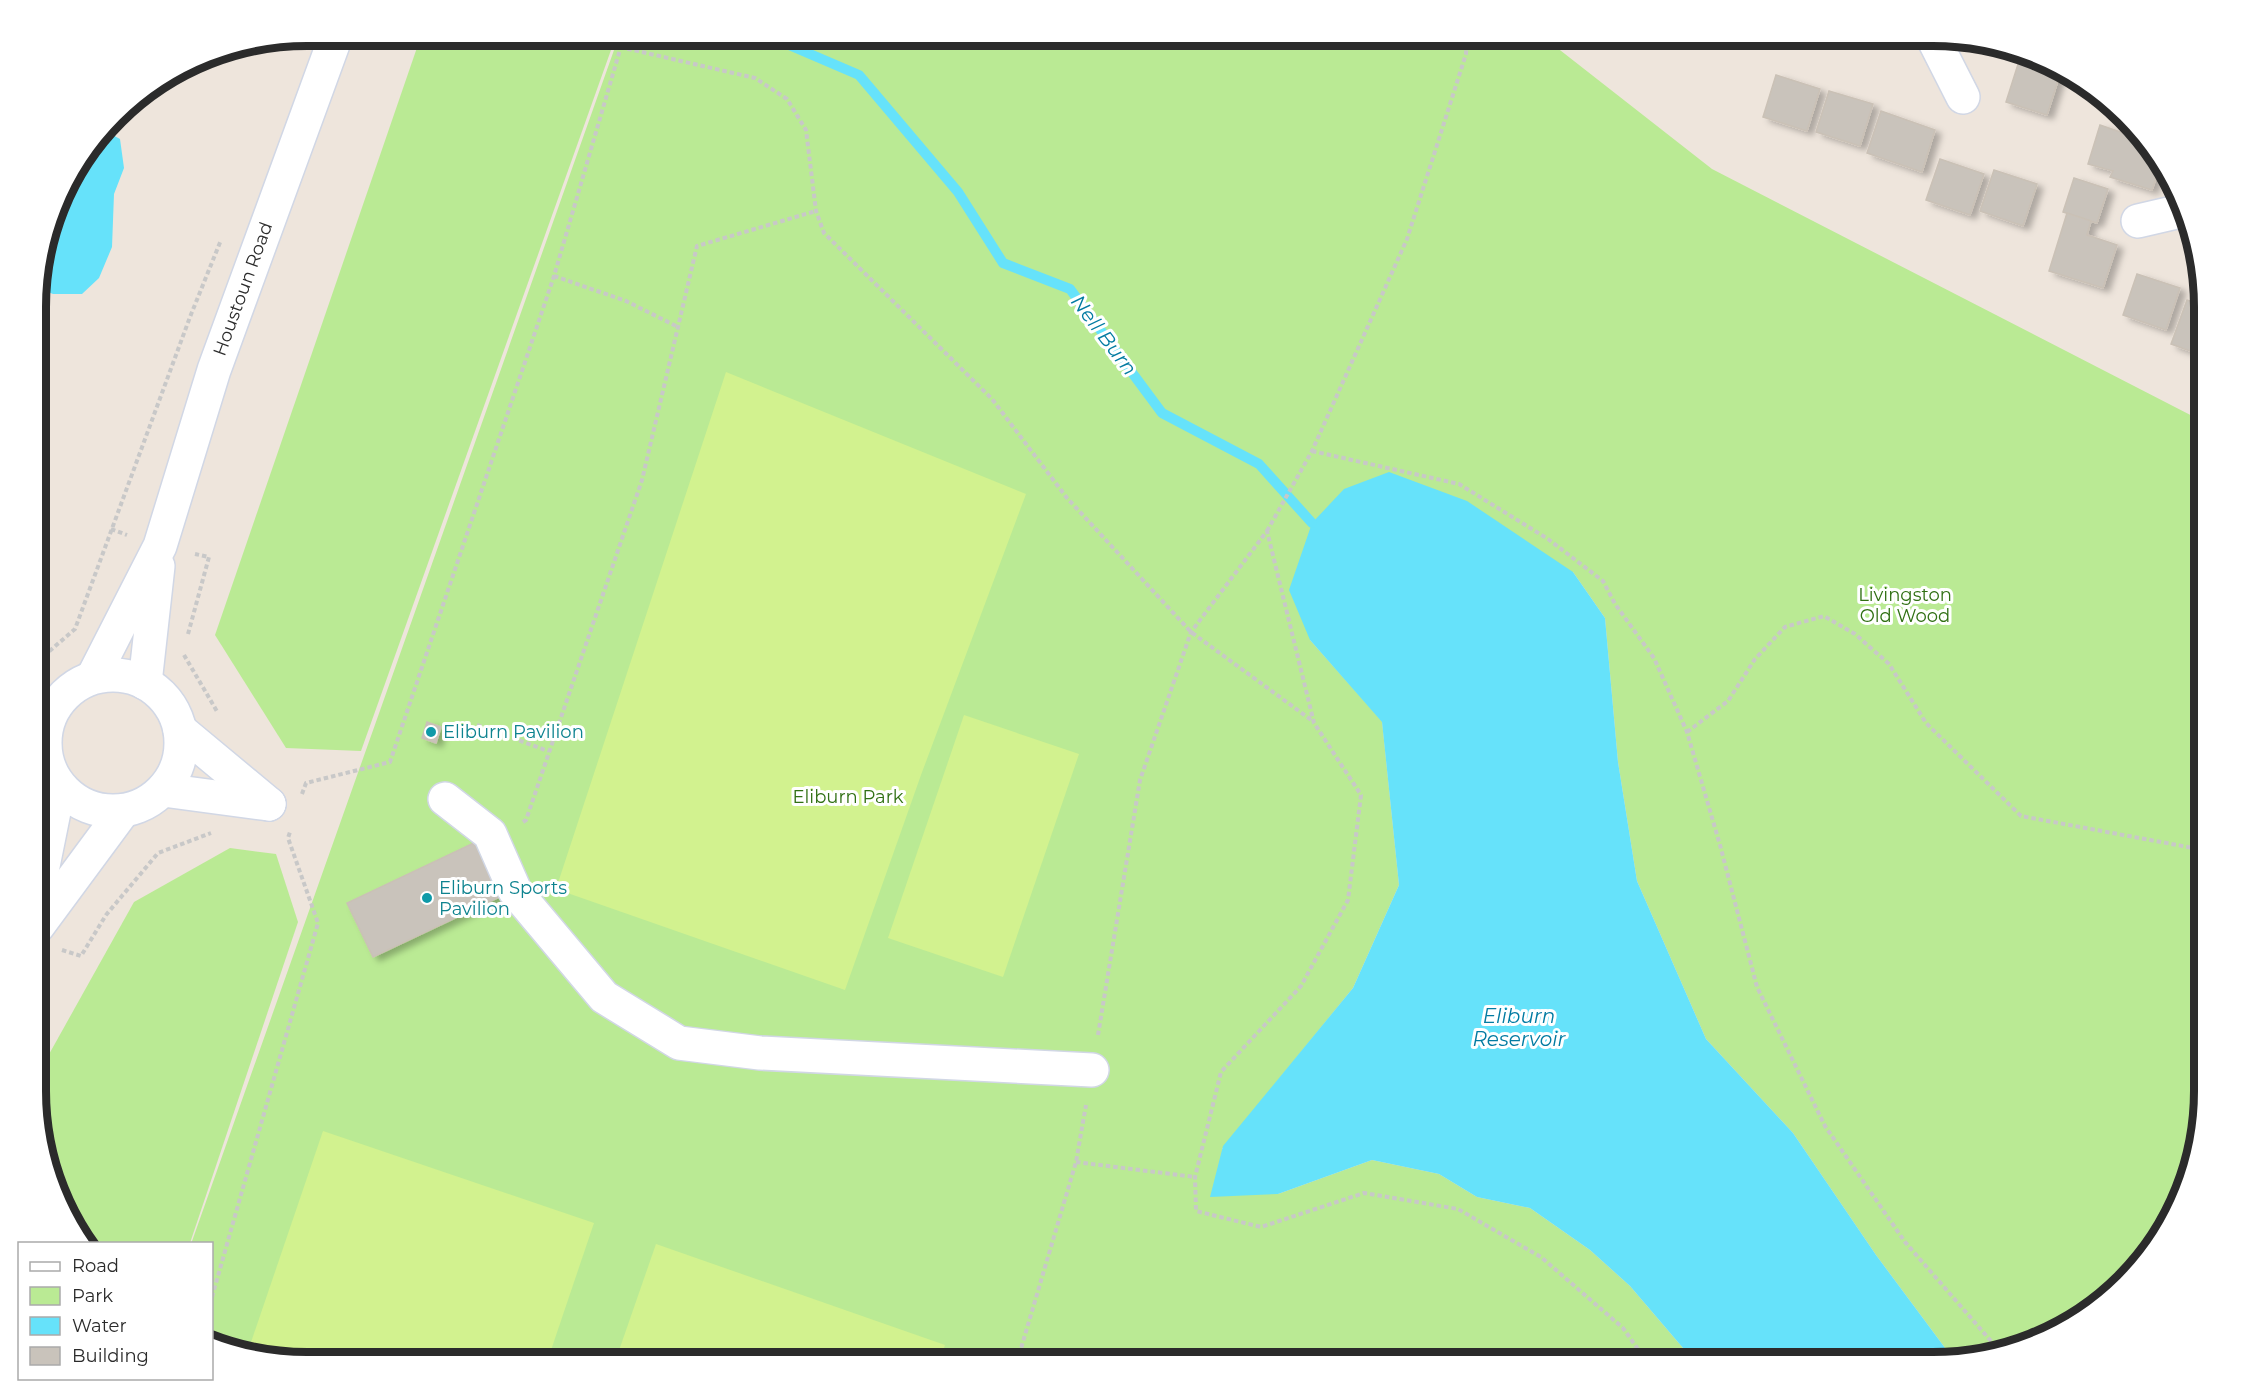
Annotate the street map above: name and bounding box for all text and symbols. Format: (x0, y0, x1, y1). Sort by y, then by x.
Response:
street label: Houstoun Road (209, 219, 277, 359)
water label: Nell Burn (1066, 290, 1142, 380)
park label: Livingston Old Wood (1858, 584, 1952, 627)
place label: Eliburn Pavilion (443, 721, 584, 743)
marker: Eliburn Pavilion (424, 725, 438, 739)
park label: Eliburn Park (792, 786, 904, 808)
place label: Eliburn Sports Pavilion (439, 877, 567, 920)
marker: Eliburn Sports Pavilion (420, 891, 434, 905)
water label: Eliburn Reservoir (1472, 1004, 1567, 1051)
legend (18, 1242, 213, 1380)
text: Road (72, 1255, 119, 1277)
text: Park (72, 1285, 113, 1307)
text: Water (72, 1315, 127, 1337)
text: Building (72, 1345, 149, 1367)

